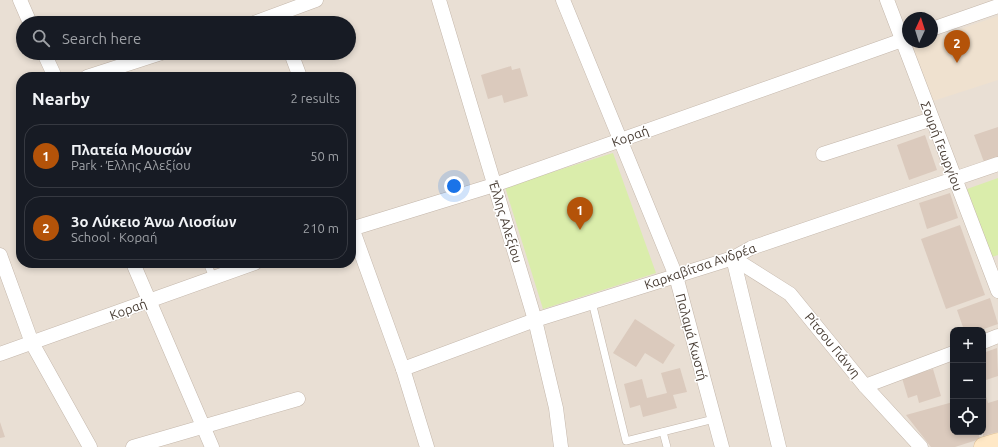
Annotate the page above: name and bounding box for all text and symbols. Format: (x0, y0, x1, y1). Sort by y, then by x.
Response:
north arrow (902, 12, 938, 48)
search box (16, 16, 356, 60)
icon: search (30, 27, 52, 49)
text: Search here (62, 30, 141, 47)
pin: 2 (944, 30, 970, 63)
text: Nearby (32, 89, 90, 108)
text: 2 results (290, 91, 340, 105)
street label: Σουρή Γεωργίου (918, 99, 966, 193)
street label: Κοραή (610, 123, 650, 149)
text: Πλατεία Μουσών (71, 141, 192, 158)
text: 1 (42, 149, 50, 163)
text: 50 m (310, 149, 339, 163)
text: Park · Έλλης Αλεξίου (71, 158, 191, 172)
your location (444, 176, 464, 196)
street label: Έλλης Αλεξίου (486, 179, 525, 265)
pin: 1 (567, 197, 593, 230)
text: 3ο Λύκειο Άνω Λιοσίων (71, 213, 236, 230)
text: 2 (42, 221, 50, 235)
text: 210 m (303, 221, 339, 235)
text: School · Κοραή (71, 230, 157, 244)
street label: Καρκαβίτσα Ανδρέα (642, 240, 758, 292)
street label: Παλαμά Κωστή (674, 292, 710, 382)
street label: Κοραή (108, 296, 148, 322)
street label: Ρίτσου Γιάννη (803, 310, 863, 380)
map controls (950, 327, 986, 435)
button: + (950, 327, 986, 363)
button: − (950, 363, 986, 399)
button: locate (950, 399, 986, 435)

